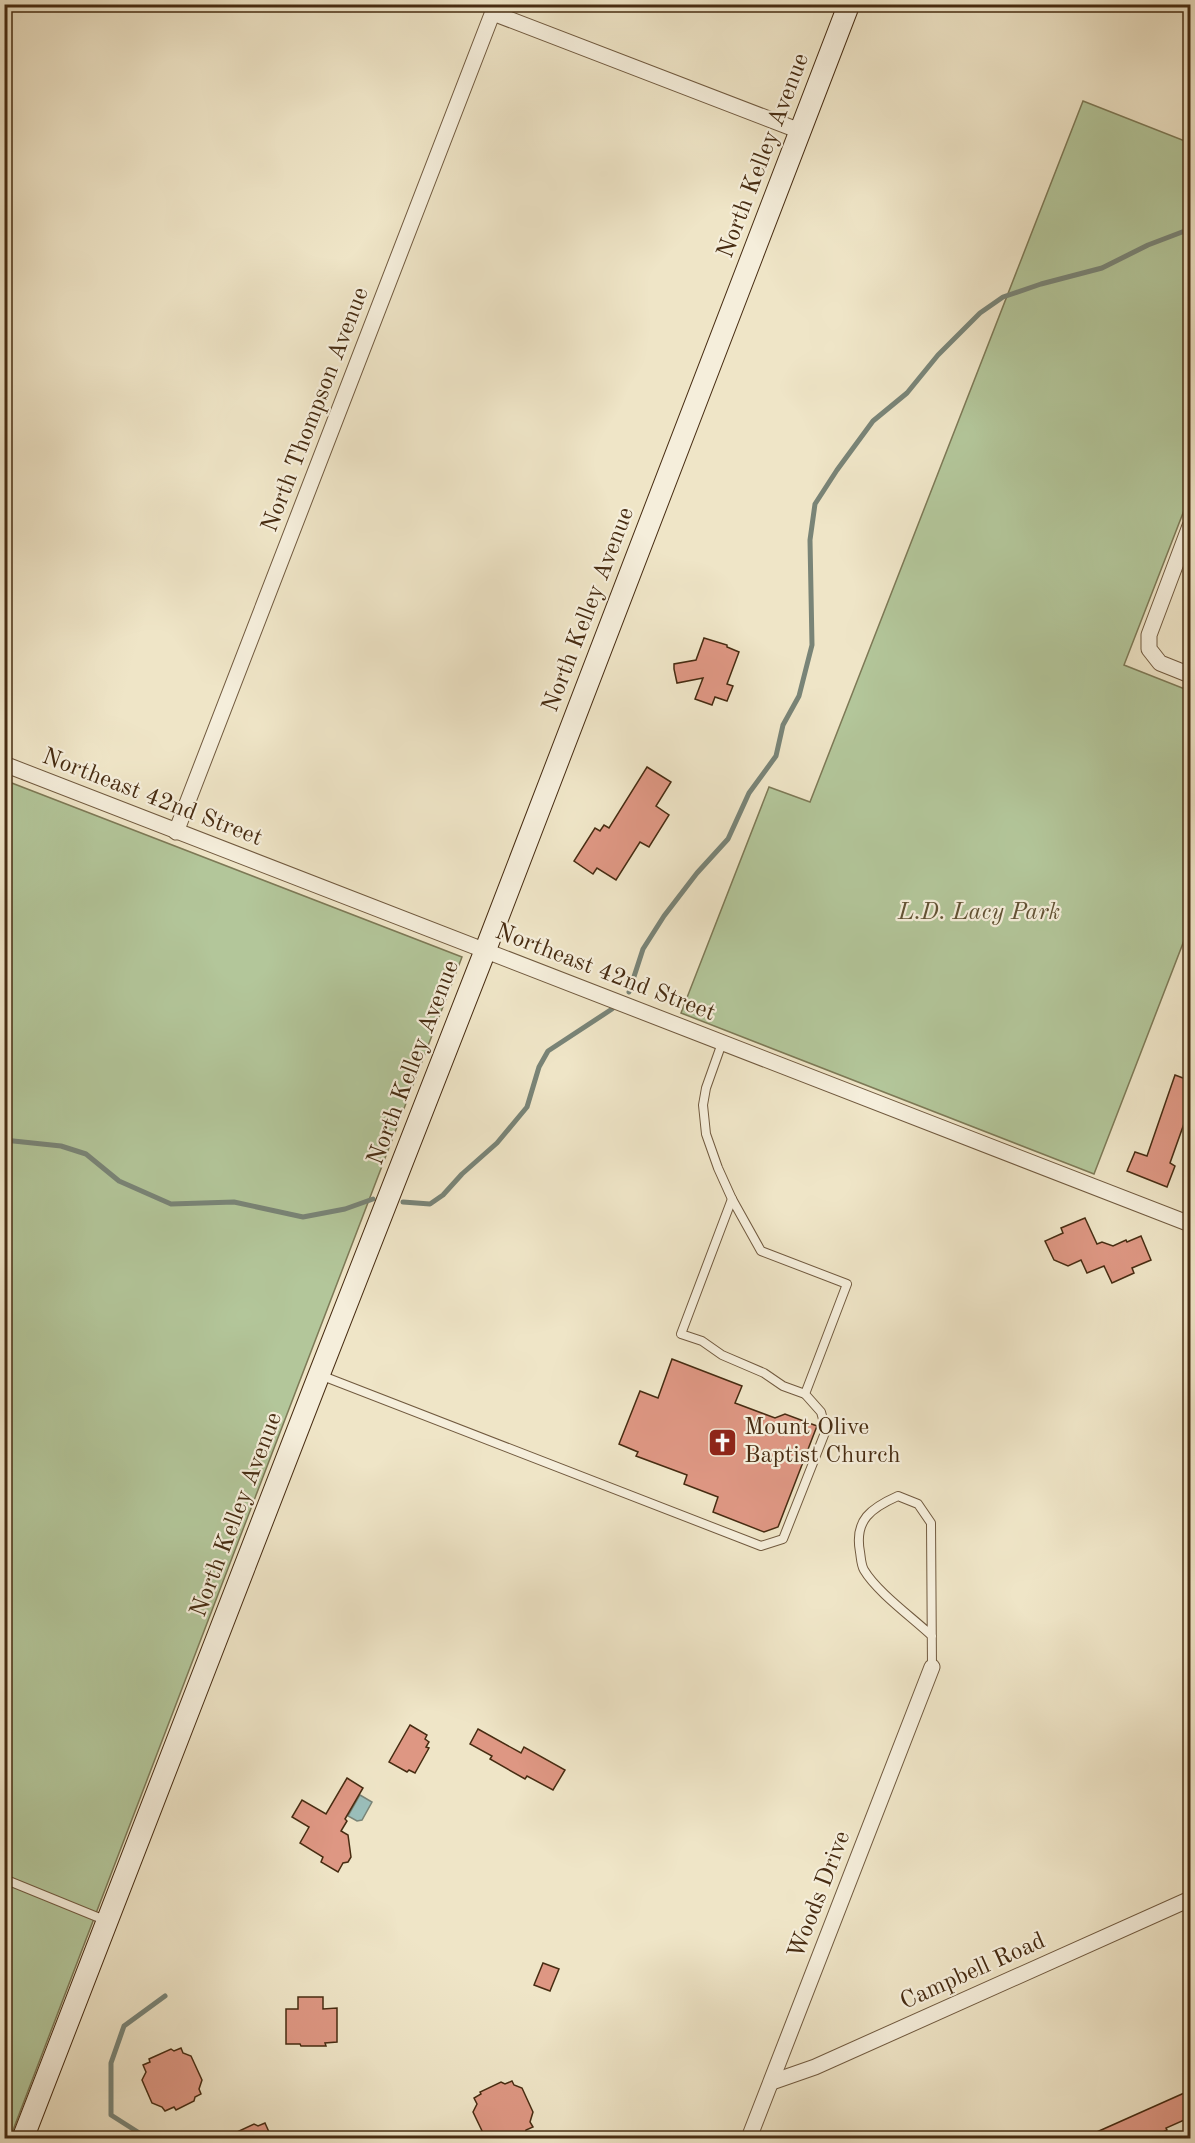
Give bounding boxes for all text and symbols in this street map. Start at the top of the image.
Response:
street label: North Kelley Avenue [714,50,814,262]
street label: North Thompson Avenue [258,284,374,536]
street label: North Kelley Avenue [539,504,639,716]
street label: Northeast 42nd Street [39,745,265,851]
park label: L.D. Lacy Park [897,901,1060,925]
street label: Northeast 42nd Street [492,920,718,1026]
street label: North Kelley Avenue [364,957,464,1169]
street label: North Kelley Avenue [187,1409,287,1621]
place label: Mount Olive Baptist Church [744,1416,901,1468]
church icon: Mount Olive Baptist Church [707,1426,739,1458]
street label: Woods Drive [785,1828,855,1962]
street label: Campbell Road [897,1929,1049,2015]

